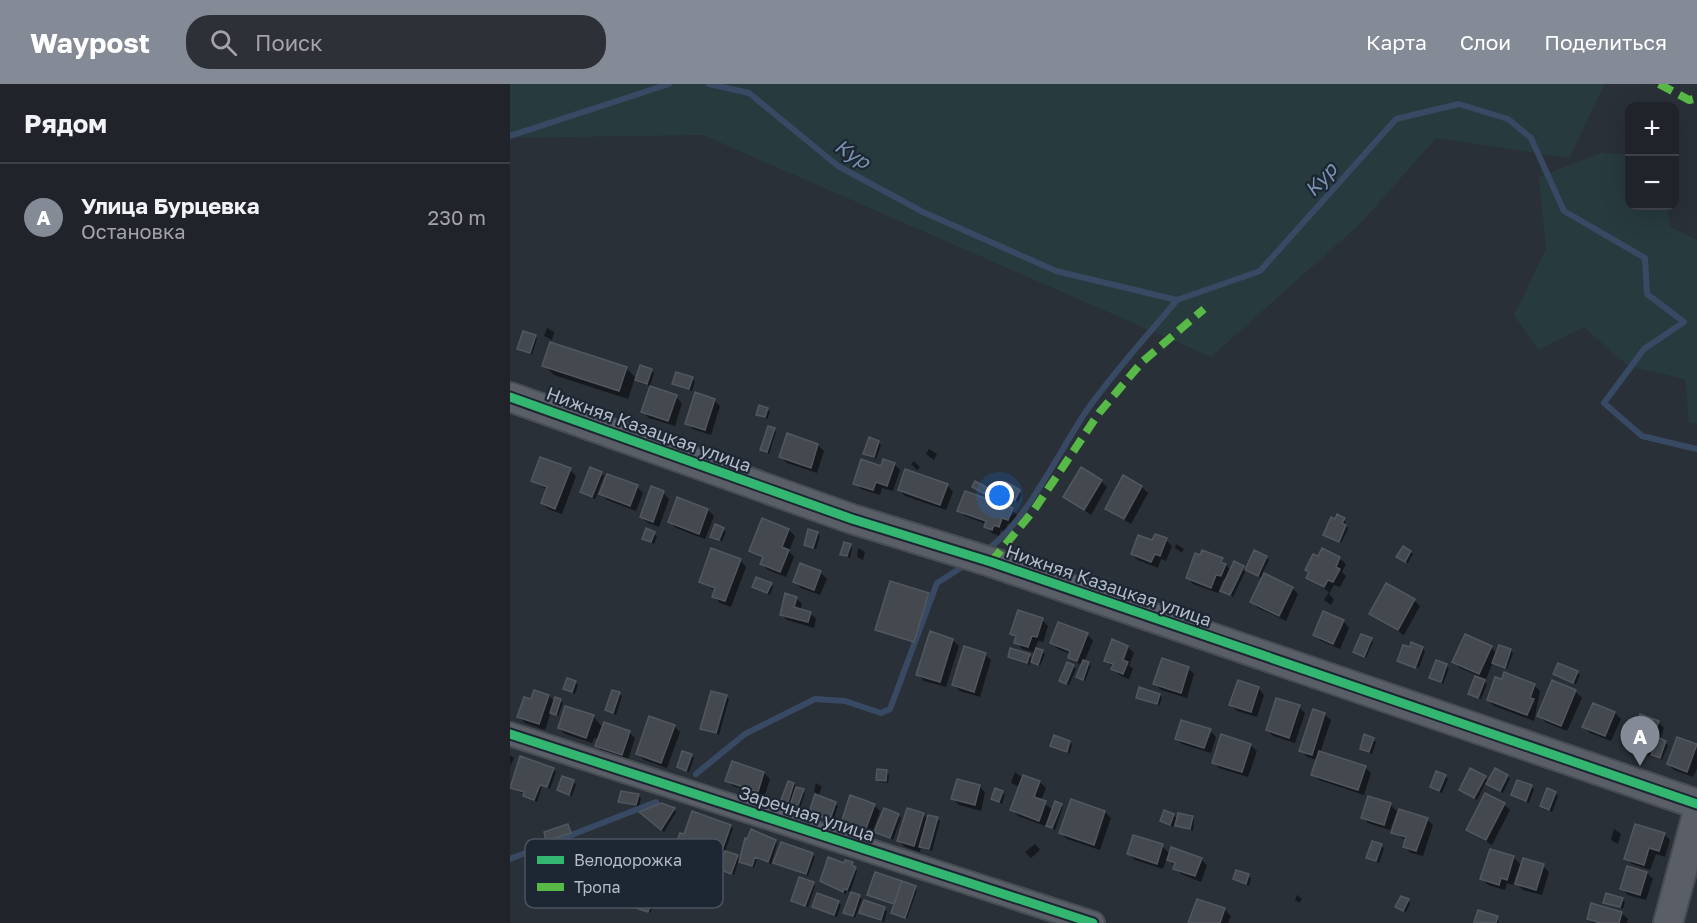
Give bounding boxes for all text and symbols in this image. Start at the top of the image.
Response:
search box [186,15,606,69]
text: Waypost [30,26,150,59]
icon: search [207,26,240,59]
text: Поиск [255,29,323,56]
text: Карта [1366,29,1427,55]
text: Слои [1460,29,1511,55]
text: Поделиться [1544,29,1667,55]
map controls [1625,102,1679,210]
button: + [1625,102,1679,156]
text: Рядом [24,108,107,139]
water label: Кур [831,133,876,175]
water label: Кур [1299,156,1343,201]
button: − [1625,156,1679,210]
text: Улица Бурцевка [81,192,259,219]
text: A [36,205,51,229]
text: 230 m [428,205,486,229]
text: Остановка [81,219,186,243]
street label: Нижняя Казацкая улица [544,382,754,476]
your location [985,481,1014,510]
street label: Нижняя Казацкая улица [1003,539,1215,631]
pin: A [1620,716,1660,766]
street label: Заречная улица [736,781,878,845]
legend [525,839,723,908]
text: Велодорожка [574,850,682,870]
text: Тропа [574,877,621,897]

